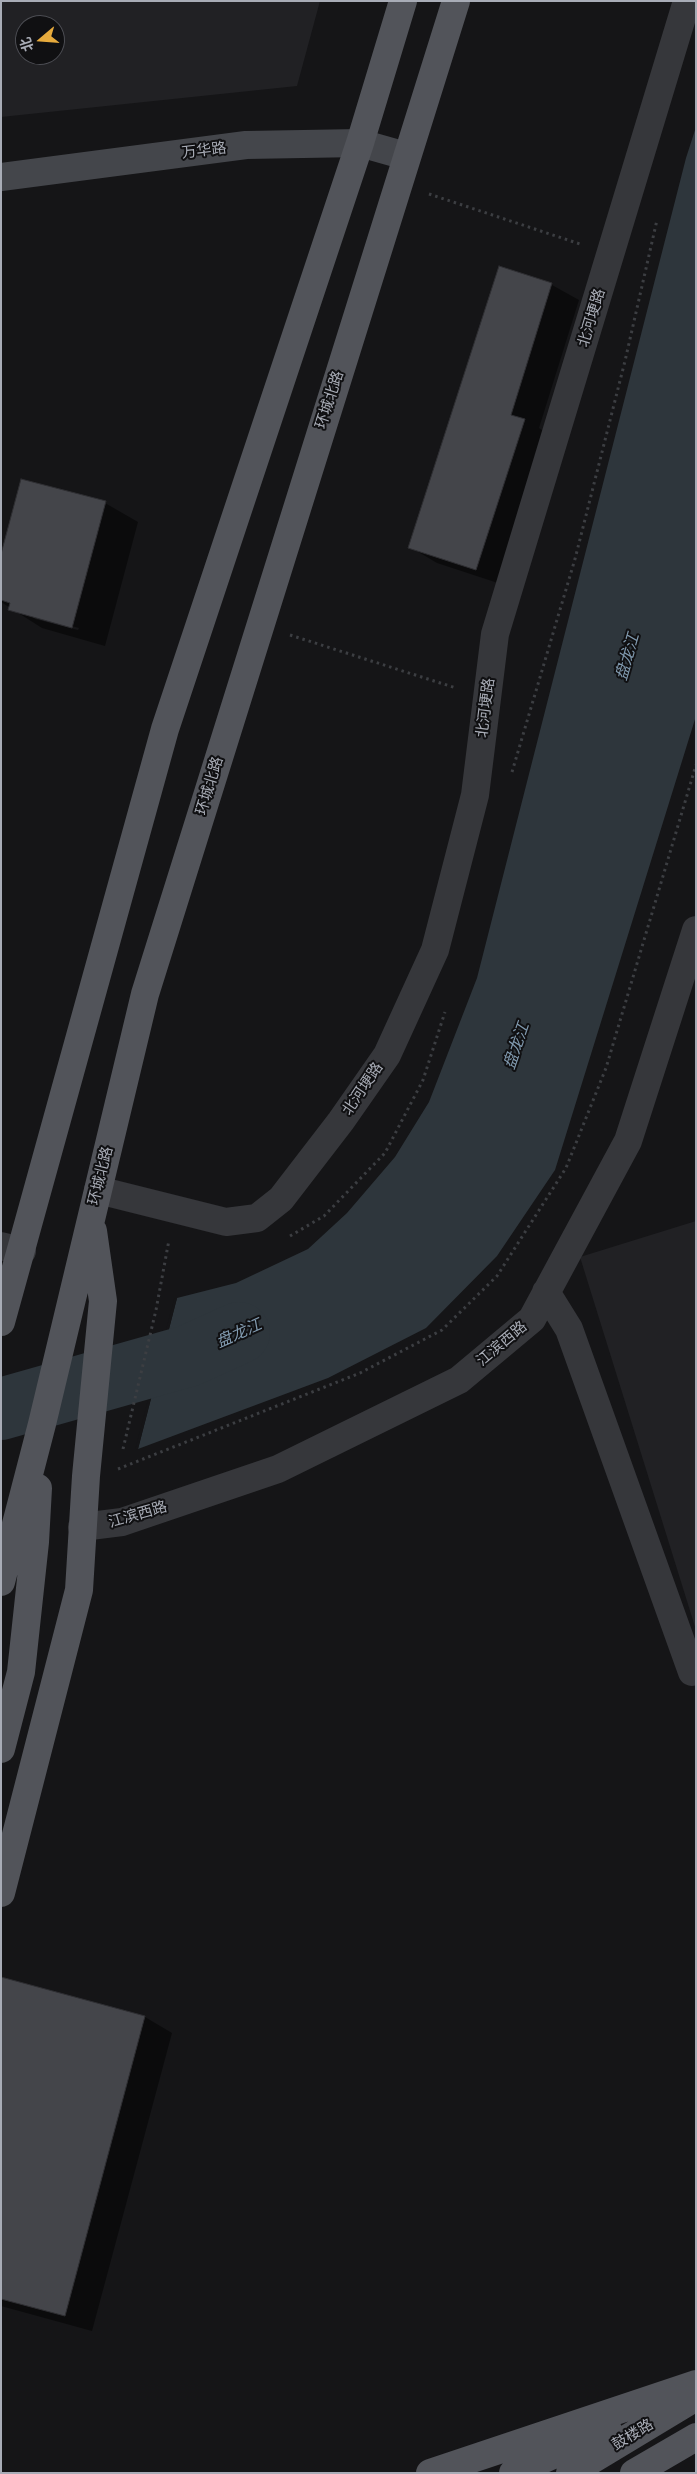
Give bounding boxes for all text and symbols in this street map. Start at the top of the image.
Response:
north arrow [15,15,65,65]
text: 北 [17,35,36,53]
street label: 万华路 [181,139,227,163]
street label: 北河埂路 [575,287,609,349]
street label: 环城北路 [312,369,348,431]
water label: 盘龙江 [612,631,644,683]
street label: 北河埂路 [473,677,499,739]
street label: 环城北路 [193,755,227,817]
water label: 盘龙江 [500,1020,534,1072]
street label: 北河埂路 [339,1059,387,1119]
street label: 环城北路 [85,1145,117,1207]
water label: 盘龙江 [213,1315,265,1353]
street label: 江滨西路 [473,1318,531,1370]
street label: 江滨西路 [107,1498,169,1532]
street label: 鼓楼路 [609,2416,657,2454]

